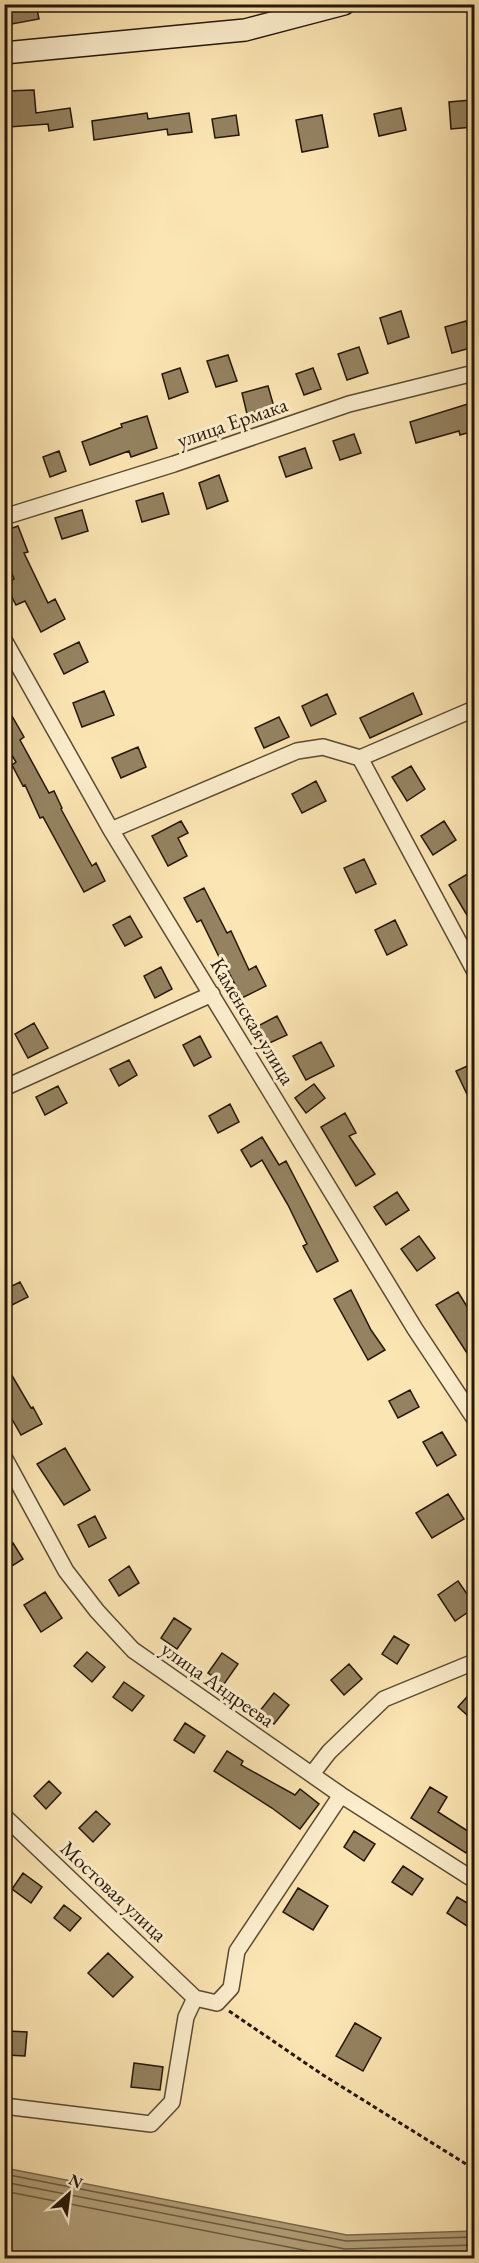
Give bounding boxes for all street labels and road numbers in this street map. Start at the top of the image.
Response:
street label: улица Ермака [173,390,292,454]
street label: Каменская улица [204,953,302,1090]
street label: улица Андреева [156,1635,281,1733]
street label: Мостовая улица [55,1835,174,1948]

